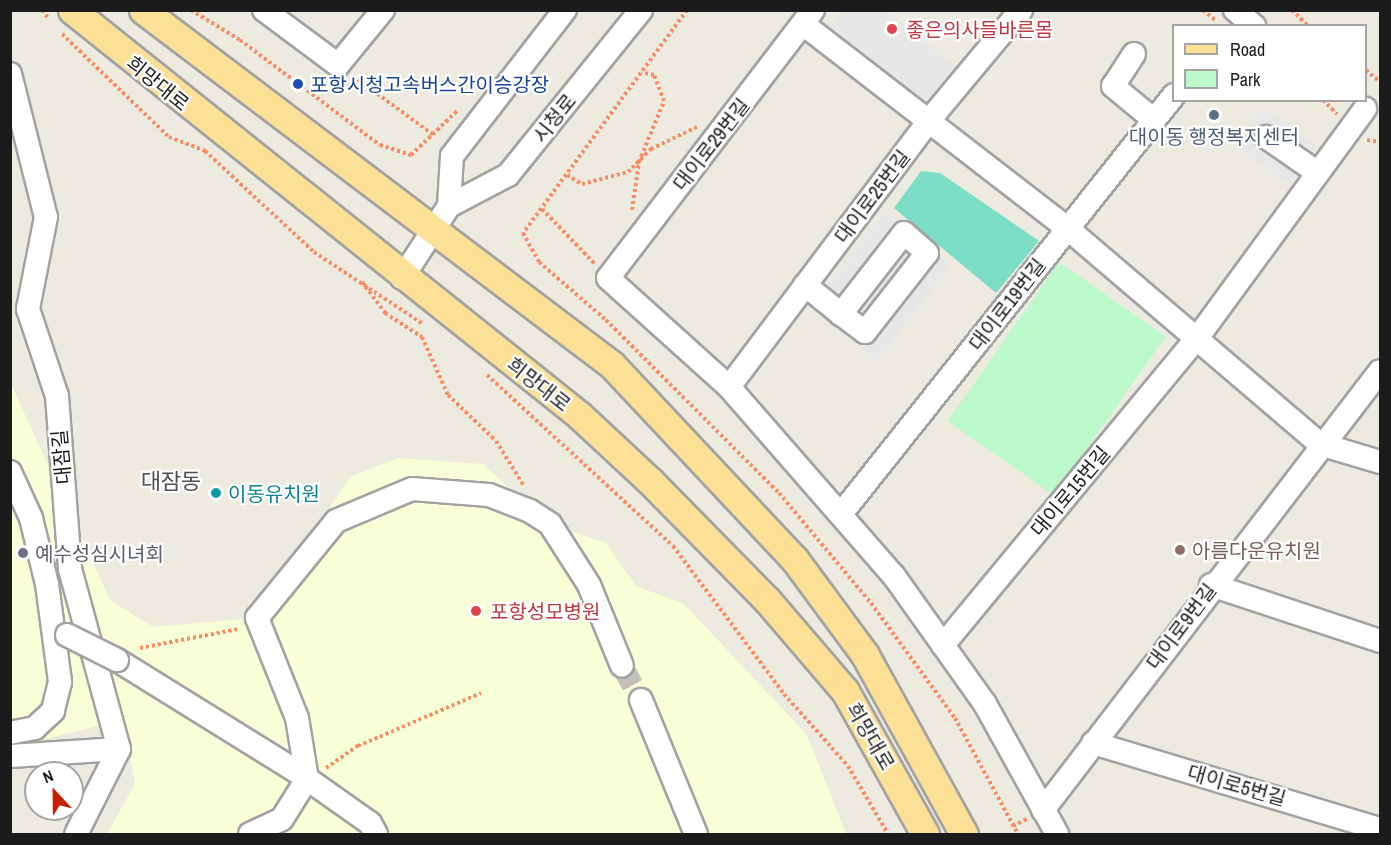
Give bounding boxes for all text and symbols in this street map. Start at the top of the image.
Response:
place label: 좋은의사들바른몸 [906,17,1053,41]
marker: 좋은의사들바른몸 [883,20,901,38]
legend [1172,24,1367,102]
text: Road [1230,37,1265,62]
street label: 희망대로 [122,51,194,115]
text: Park [1230,67,1260,92]
place label: 포항시청고속버스간이승강장 [310,72,549,96]
marker: 포항시청고속버스간이승강장 [291,77,305,91]
street label: 시청로 [527,89,581,147]
street label: 대이로29번길 [668,93,754,195]
marker: 대이동 행정복지센터 [1207,108,1221,122]
place label: 대이동 행정복지센터 [1129,124,1299,148]
street label: 대이로25번길 [829,145,915,247]
street label: 대이로19번길 [964,253,1050,355]
street label: 희망대로 [503,352,575,416]
street label: 대잠길 [47,428,75,486]
street label: 대이로15번길 [1025,441,1115,541]
district label: 대잠동 [141,469,201,495]
place label: 이동유치원 [228,481,320,505]
marker: 이동유치원 [209,486,223,500]
place label: 아름다운유치원 [1192,538,1321,562]
place label: 예수성심시녀회 [35,541,164,565]
marker: 아름다운유치원 [1173,543,1187,557]
marker: 예수성심시녀회 [16,546,30,560]
street label: 대이로9번길 [1141,578,1221,674]
place label: 포항성모병원 [490,599,600,623]
marker: 포항성모병원 [467,602,485,620]
street label: 희망대로 [842,698,900,774]
street label: 대이로5번길 [1185,760,1289,810]
north arrow [24,761,84,821]
text: N [39,764,57,788]

